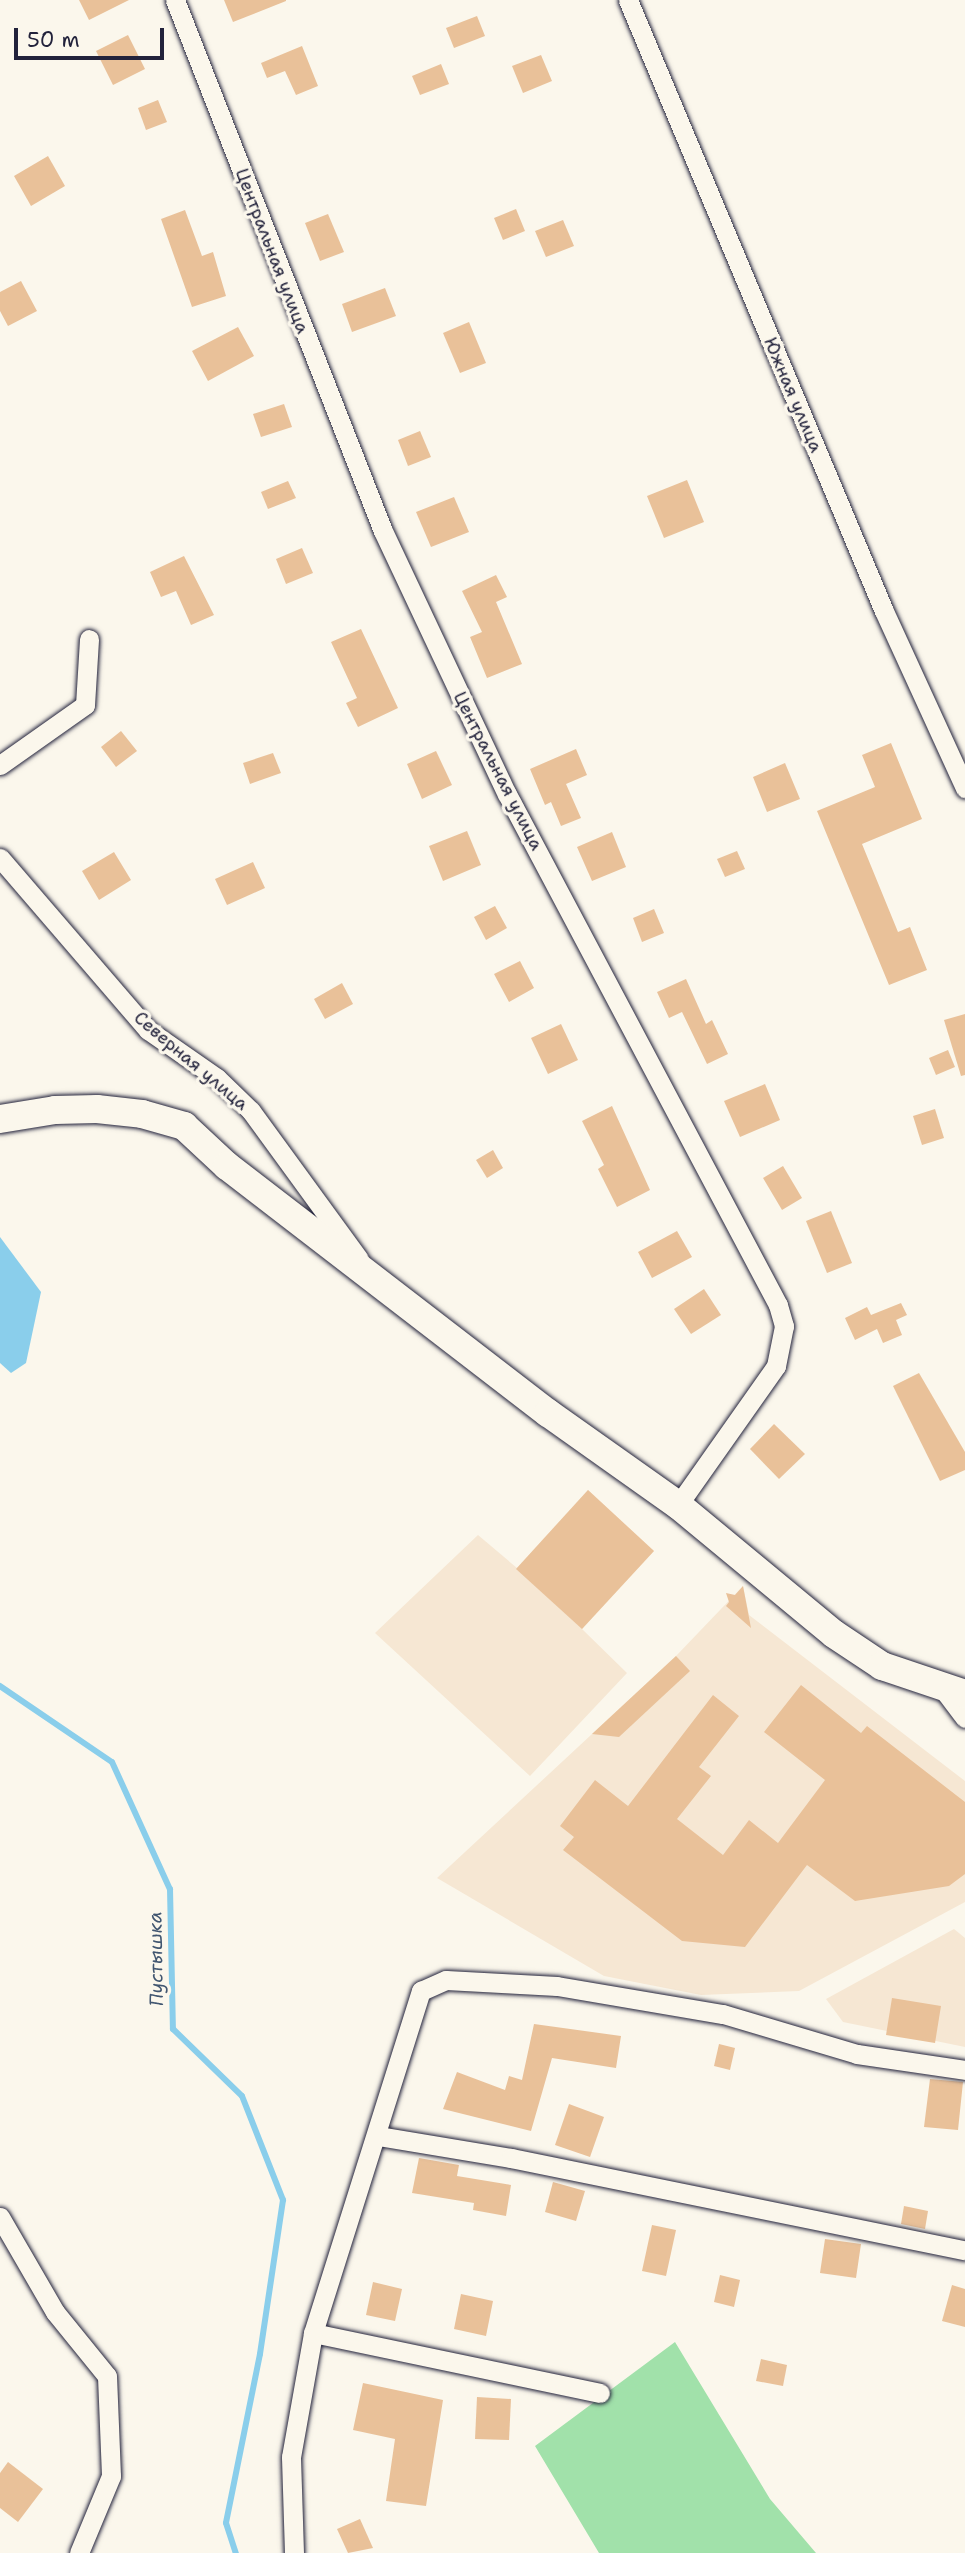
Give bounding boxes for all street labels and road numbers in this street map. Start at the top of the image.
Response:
street label: Центральная улица [231,165,313,337]
street label: Южная улица [759,334,827,456]
street label: Центральная улица [449,688,547,854]
street label: Северная улица [129,1007,253,1115]

